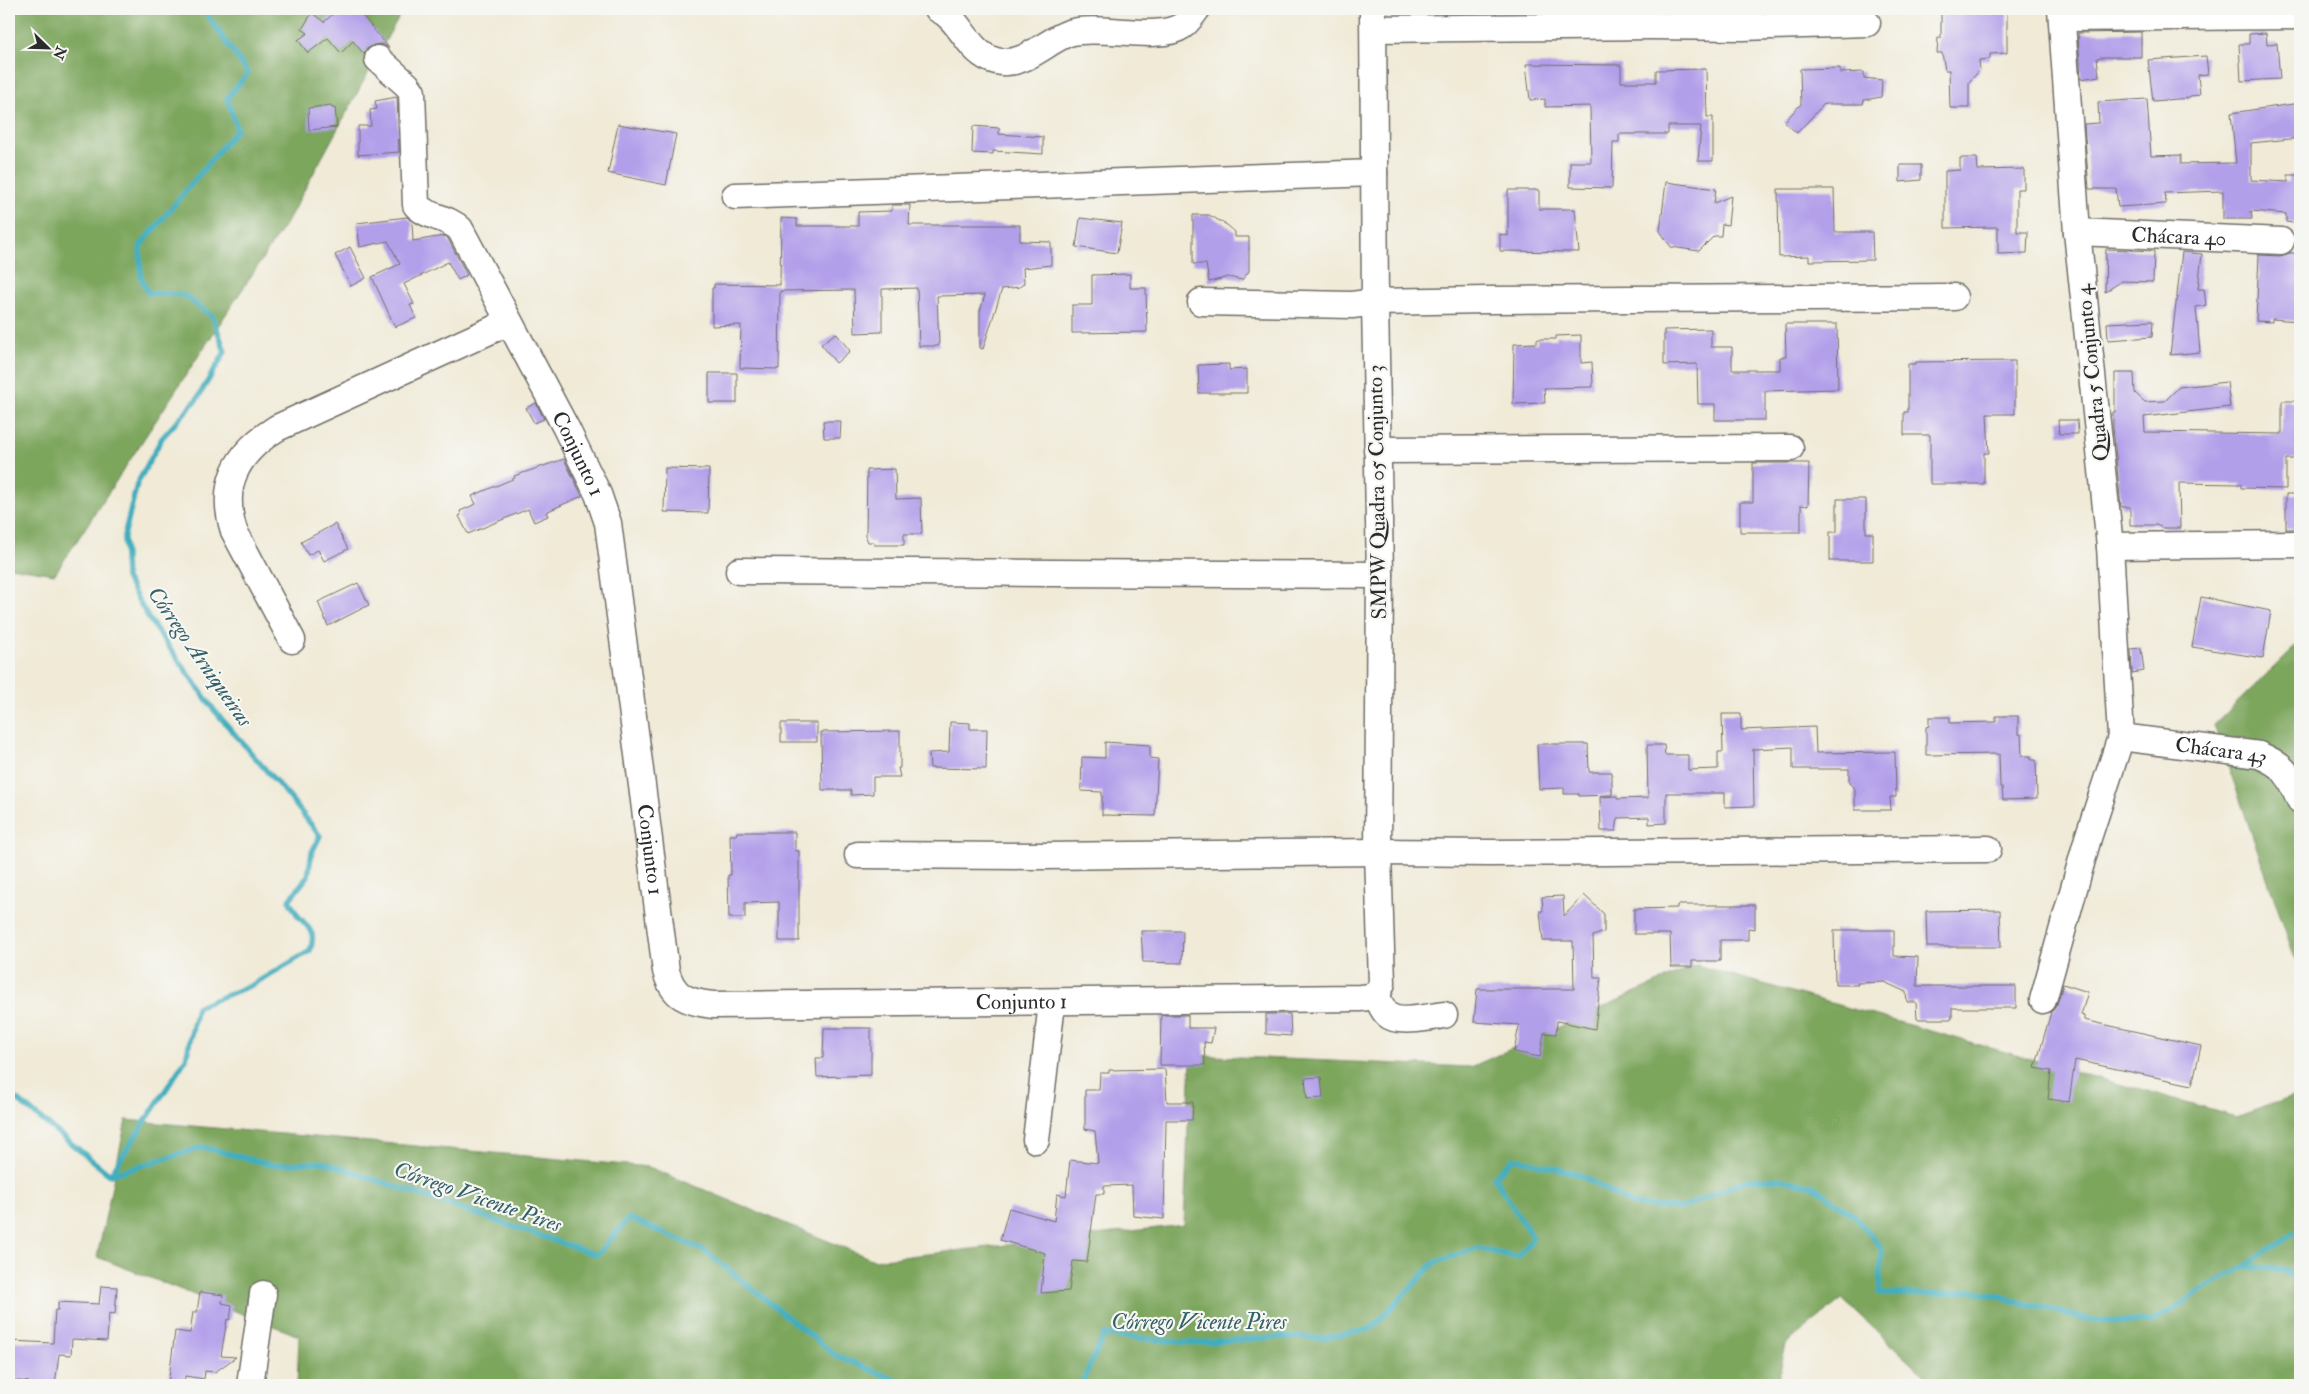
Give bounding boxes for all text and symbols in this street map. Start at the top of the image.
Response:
north arrow [22,22,72,72]
text: N [49,43,70,62]
street label: Chácara 40 [2131,221,2227,253]
street label: Quadra 5 Conjunto 4 [2070,282,2115,463]
street label: SMPW Quadra 05 Conjunto 3 [1362,364,1393,620]
street label: Conjunto 1 [545,406,610,501]
water label: Córrego Arniqueiras [141,581,260,733]
street label: Chácara 43 [2174,731,2272,771]
street label: Conjunto 1 [631,803,669,897]
street label: Conjunto 1 [976,988,1067,1016]
water label: Córrego Vicente Pires [390,1155,566,1239]
water label: Córrego Vicente Pires [1111,1308,1288,1336]

